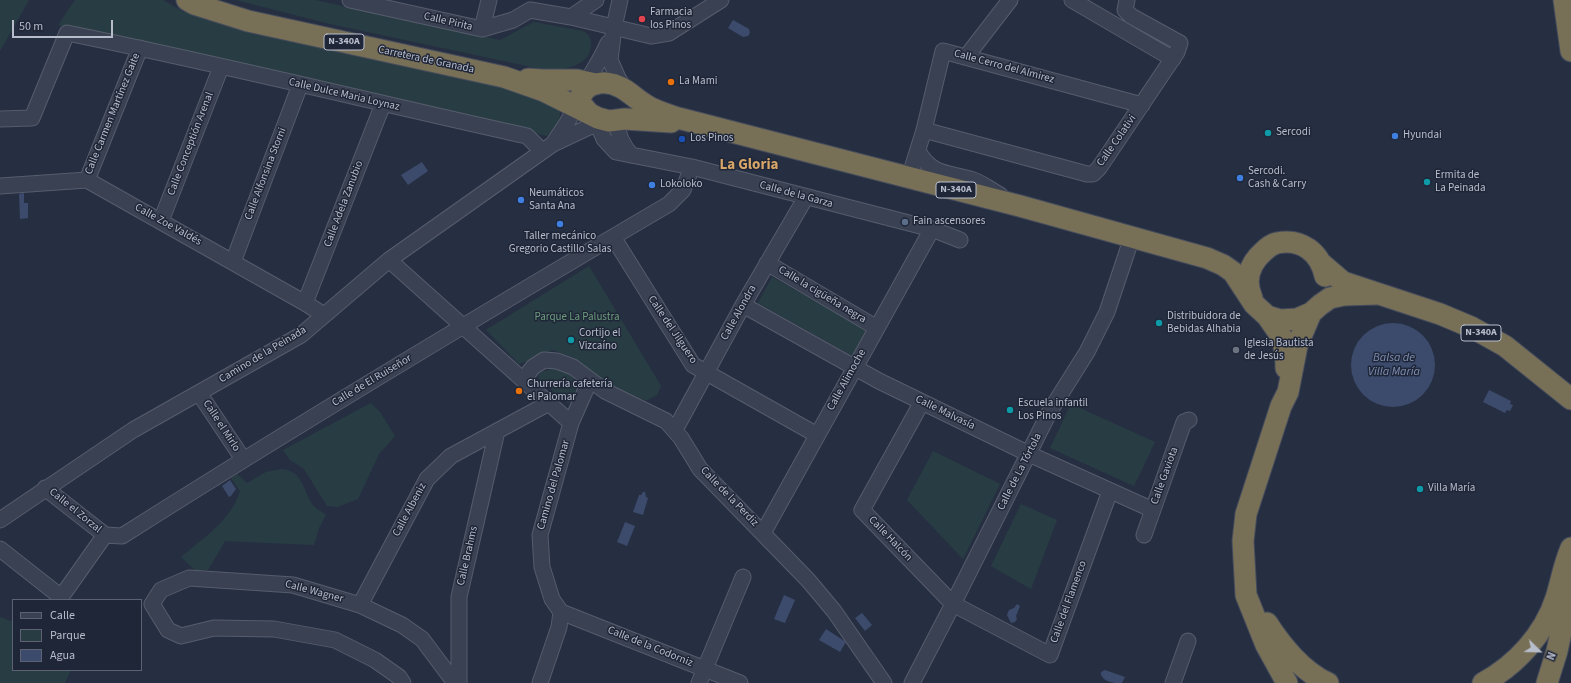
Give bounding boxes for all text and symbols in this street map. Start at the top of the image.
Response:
place label: Farmacia los Pinos [650,6,692,32]
street label: Calle Pirita [422,10,474,34]
scale bar [14,12,115,38]
marker: Farmacia los Pinos [637,14,647,24]
text: 50 m [19,18,43,35]
road number: N-340A [324,34,364,50]
street label: Carretera de Granada [377,43,475,77]
street label: Calle Cerro del Almirez [952,47,1056,87]
street label: Calle Carmen Martínez Gaite [83,51,143,177]
place label: La Mami [679,75,717,89]
street label: Calle Dulce Maria Loynaz [287,76,401,114]
marker: La Mami [666,77,676,87]
street label: Calle Conceptión Arenal [165,90,217,198]
street label: Calle Colativi [1094,113,1140,169]
street label: Calle Alfonsina Storni [242,126,290,222]
place label: Sercodi [1276,126,1311,140]
marker: Sercodi [1263,128,1273,138]
place label: Hyundai [1403,129,1442,143]
marker: Hyundai [1390,131,1400,141]
place label: Los Pinos [690,132,733,146]
marker: Los Pinos [677,134,687,144]
district label: La Gloria [720,157,778,175]
street label: Calle Adela Zanubio [321,159,367,249]
place label: Sercodi. Cash & Carry [1248,165,1306,191]
place label: Ermita de La Peinada [1435,169,1485,195]
marker: Sercodi. Cash & Carry [1235,173,1245,183]
marker: Ermita de La Peinada [1422,177,1432,187]
place label: Lokoloko [660,178,702,192]
street label: Calle de la Garza [758,179,834,211]
marker: Lokoloko [647,180,657,190]
road number: N-340A [936,182,976,198]
place label: Neumáticos Santa Ana [529,187,584,213]
marker: Neumáticos Santa Ana [516,195,526,205]
street label: Calle Zoe Valdés [132,201,204,249]
place label: Fain ascensores [913,215,985,229]
marker: Fain ascensores [900,217,910,227]
marker: Taller mecánico Gregorio Castillo Salas [555,219,565,229]
place label: Taller mecánico Gregorio Castillo Salas [509,230,611,256]
street label: Calle la cigüeña negra [776,264,868,326]
street label: Calle Alondra [718,283,760,343]
street label: Calle del Jilguero [644,294,700,366]
place label: Distribuidora de Bebidas Alhabia [1167,310,1241,336]
park label: Parque La Palustra [534,311,620,325]
marker: Distribuidora de Bebidas Alhabia [1154,318,1164,328]
street label: Camino de la Peinada [217,324,309,386]
road number: N-340A [1461,325,1501,341]
place label: Cortijo el Vizcaíno [579,327,621,353]
marker: Cortijo el Vizcaíno [566,335,576,345]
place label: Iglesia Bautista de Jesús [1244,337,1314,363]
marker: Iglesia Bautista de Jesús [1231,345,1241,355]
street label: Calle Alimoche [825,347,869,413]
water label: Balsa de Villa María [1368,351,1420,379]
street label: Calle de El Ruiseñor [330,352,414,410]
place label: Churrería cafetería el Palomar [527,378,612,404]
marker: Churrería cafetería el Palomar [514,386,524,396]
street label: Calle Malvasía [913,393,977,433]
place label: Escuela infantil Los Pinos [1018,397,1088,423]
street label: Calle el Mirlo [199,398,243,454]
marker: Escuela infantil Los Pinos [1005,405,1015,415]
street label: Calle de La Tórtola [995,431,1045,513]
street label: Camino del Palomar [535,439,573,531]
street label: Calle Gaviota [1149,446,1181,506]
street label: Calle de la Perdiz [697,464,761,530]
street label: Calle Albeniz [390,481,430,539]
place label: Villa María [1428,482,1475,496]
marker: Villa María [1415,484,1425,494]
street label: Calle el Zorzal [46,486,104,536]
street label: Calle Halcón [865,514,915,564]
street label: Calle Brahms [455,525,481,587]
street label: Calle del Flamenco [1048,559,1090,645]
street label: Calle Wagner [283,578,345,606]
legend [12,599,142,671]
text: Calle [50,607,75,624]
street label: Calle de la Codorniz [605,624,695,670]
text: Parque [50,627,86,644]
north arrow [1519,631,1559,671]
text: Agua [50,647,75,664]
text: N [1542,650,1559,662]

